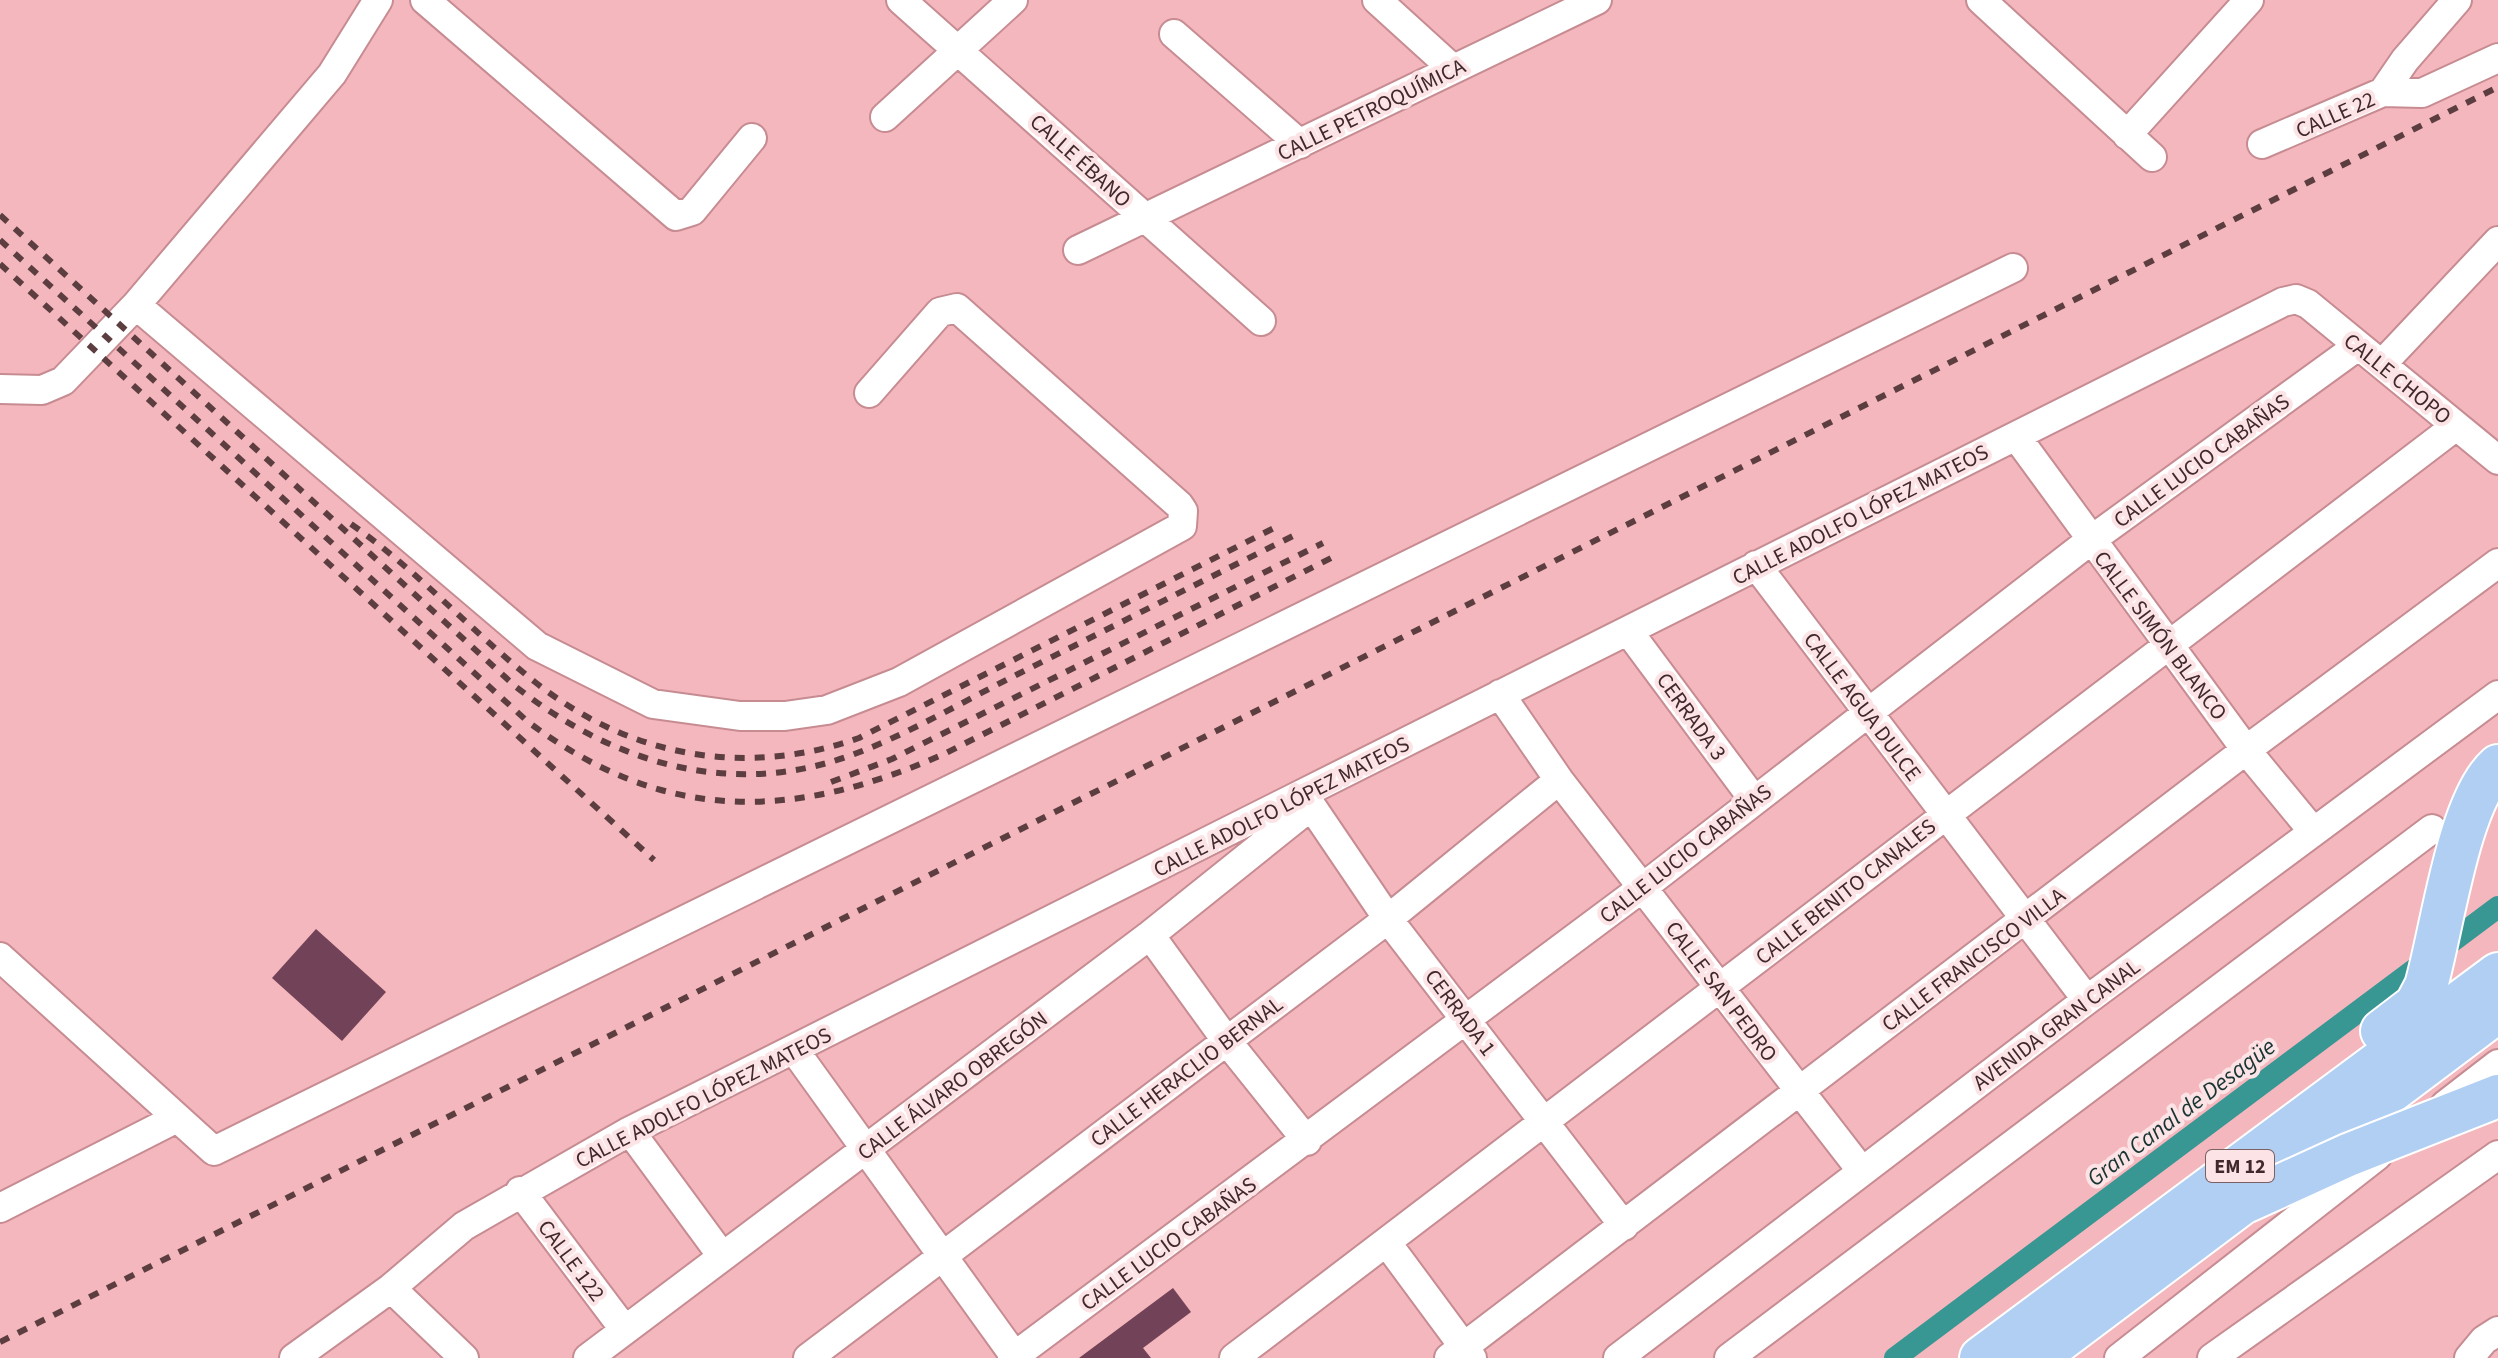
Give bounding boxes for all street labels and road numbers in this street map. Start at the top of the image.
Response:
street label: CALLE PETROQUÍMICA [1272,50,1471,169]
street label: CALLE 22 [2291,83,2380,147]
street label: CALLE ÉBANO [1022,106,1138,215]
street label: CALLE CHOPO [2337,325,2458,432]
street label: CALLE LUCIO CABAÑAS [2107,386,2296,536]
street label: CALLE ADOLFO LÓPEZ MATEOS [1727,436,1994,594]
street label: CALLE SIMÓN BLANCO [2086,544,2235,727]
street label: CALLE AGUA DULCE [1795,625,1929,788]
street label: CERRADA 3 [1648,666,1734,767]
street label: CALLE ADOLFO LÓPEZ MATEOS [1148,728,1415,886]
street label: CALLE LUCIO CABAÑAS [1593,776,1779,931]
street label: CALLE BENITO CANALES [1749,811,1943,973]
street label: CALLE FRANCISCO VILLA [1875,880,2072,1040]
street label: CALLE SAN PEDRO [1658,915,1785,1069]
street label: AVENIDA GRAN CANAL [1966,951,2147,1098]
street label: CERRADA 1 [1417,962,1504,1063]
street label: CALLE HERACLIO BERNAL [1084,988,1290,1155]
street label: CALLE ÁLVARO OBREGÓN [851,1003,1055,1168]
street label: CALLE ADOLFO LÓPEZ MATEOS [570,1019,837,1177]
road number: EM 12 [2206,1150,2274,1182]
street label: CALLE LUCIO CABAÑAS [1074,1169,1263,1319]
street label: CALLE 122 [530,1213,612,1308]

